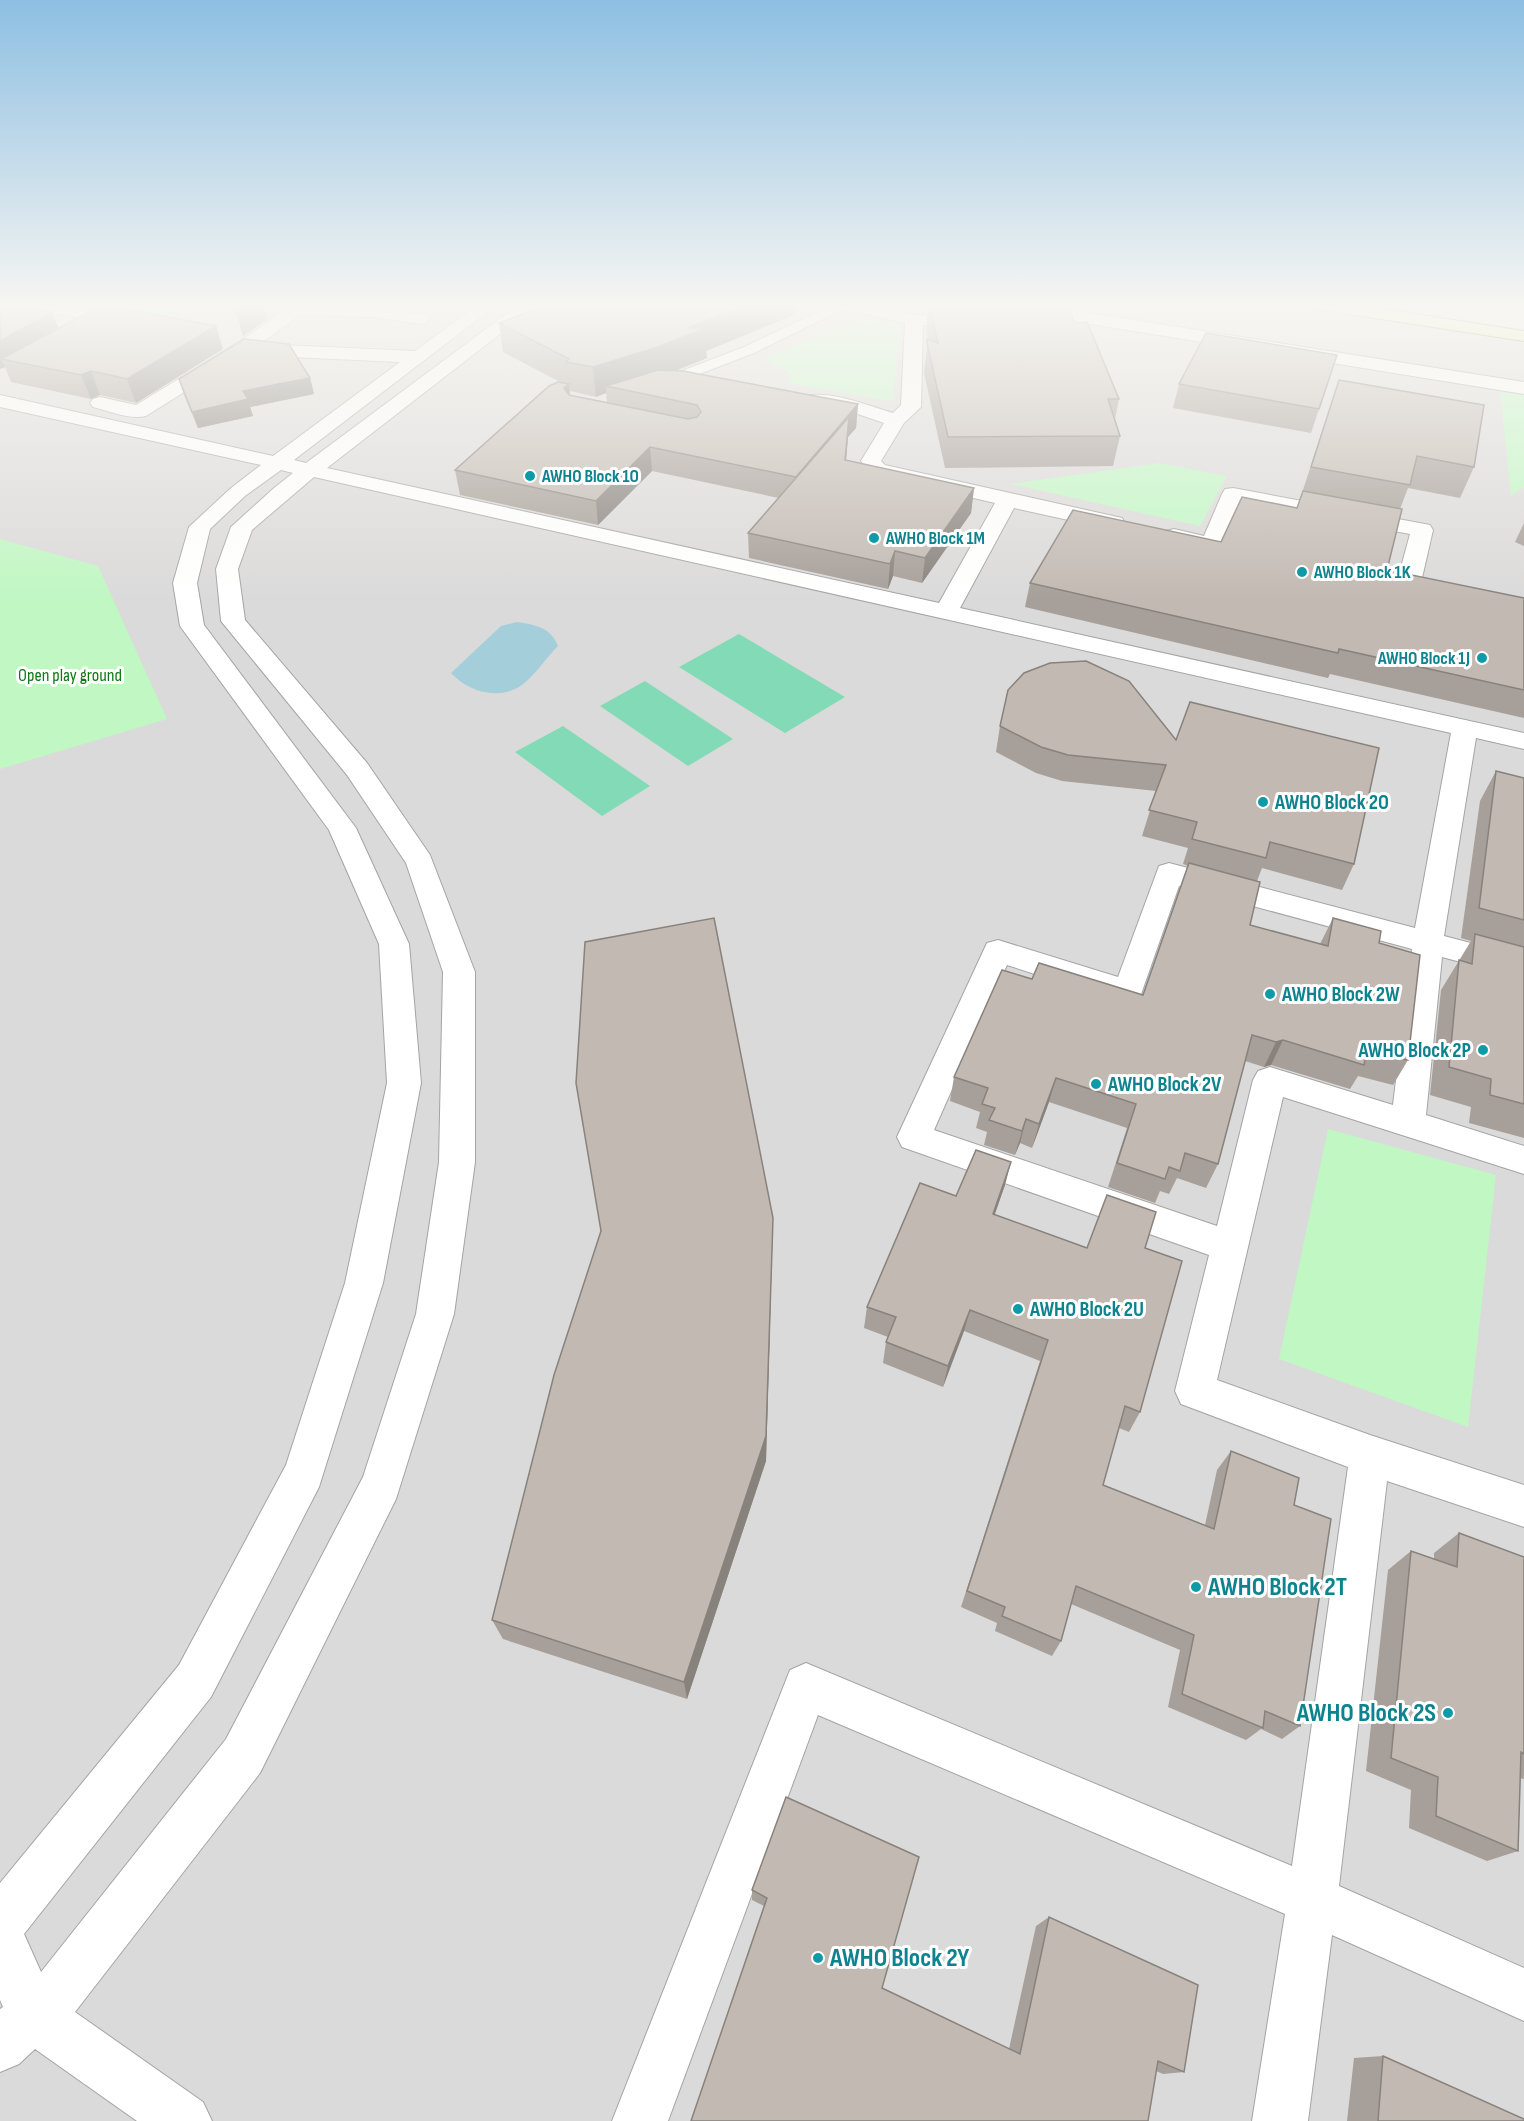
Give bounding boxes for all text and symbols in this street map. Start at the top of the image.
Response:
place label: AWHO Block 1O [541,466,639,487]
marker: AWHO Block 1O [523,469,537,483]
place label: AWHO Block 1M [885,528,985,549]
marker: AWHO Block 1M [867,531,881,545]
place label: AWHO Block 1K [1313,562,1411,583]
marker: AWHO Block 1K [1295,565,1309,579]
place label: AWHO Block 1J [1377,648,1470,669]
marker: AWHO Block 1J [1475,651,1489,665]
park label: Open play ground [18,665,122,686]
place label: AWHO Block 2O [1274,790,1389,815]
marker: AWHO Block 2O [1256,795,1270,809]
place label: AWHO Block 2W [1281,982,1400,1007]
marker: AWHO Block 2W [1263,987,1277,1001]
place label: AWHO Block 2P [1357,1038,1471,1063]
marker: AWHO Block 2P [1476,1043,1490,1057]
place label: AWHO Block 2V [1107,1072,1222,1097]
marker: AWHO Block 2V [1089,1077,1103,1091]
place label: AWHO Block 2U [1029,1297,1144,1322]
marker: AWHO Block 2U [1011,1302,1025,1316]
place label: AWHO Block 2T [1207,1572,1347,1603]
marker: AWHO Block 2T [1189,1580,1203,1594]
place label: AWHO Block 2S [1296,1698,1436,1729]
marker: AWHO Block 2S [1441,1706,1455,1720]
place label: AWHO Block 2Y [829,1943,969,1974]
marker: AWHO Block 2Y [811,1951,825,1965]

